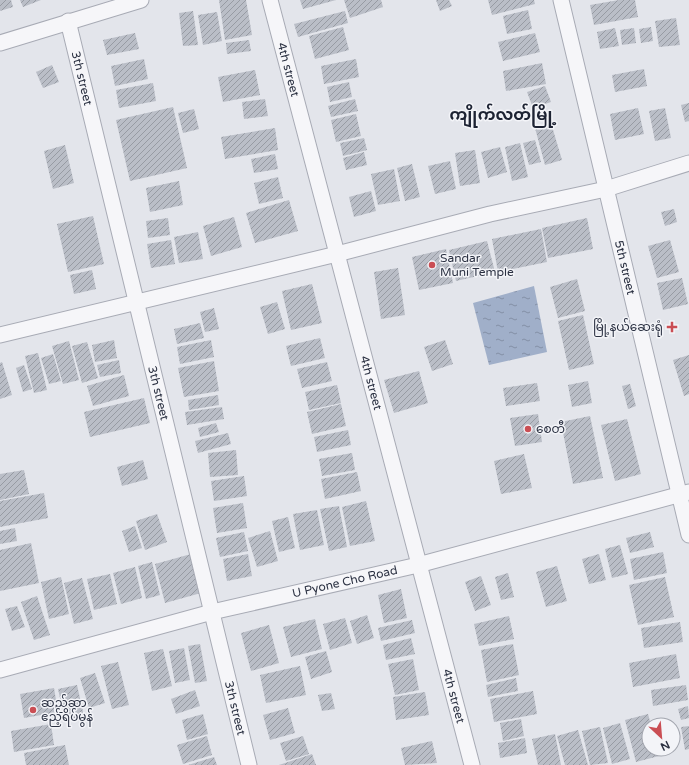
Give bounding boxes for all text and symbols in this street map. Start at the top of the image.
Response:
street label: 4th street [275,41,302,99]
street label: 3th street [69,50,95,107]
district label: ကျိုက်လတ်မြို့ [450,103,556,128]
street label: 5th street [612,239,638,296]
place label: Sandar Muni Temple [440,251,514,279]
marker: Sandar Muni Temple [427,260,437,270]
place label: မြို့နယ်ဆေးရုံ [593,318,663,337]
marker: မြို့နယ်ဆေးရုံ [666,321,678,333]
street label: 4th street [357,354,385,412]
street label: 3th street [145,365,172,422]
place label: စေတီ [536,420,565,436]
marker: စေတီ [523,424,533,434]
street label: U Pyone Cho Road [291,563,399,600]
street label: 4th street [440,668,468,725]
street label: 3th street [222,679,249,737]
place label: ဆည်ဆာ ဧည့်ရိပ်မွန် [41,694,93,727]
marker: ဆည်ဆာ ဧည့်ရိပ်မွန် [28,705,38,715]
north arrow [641,717,681,757]
text: N [658,738,672,753]

